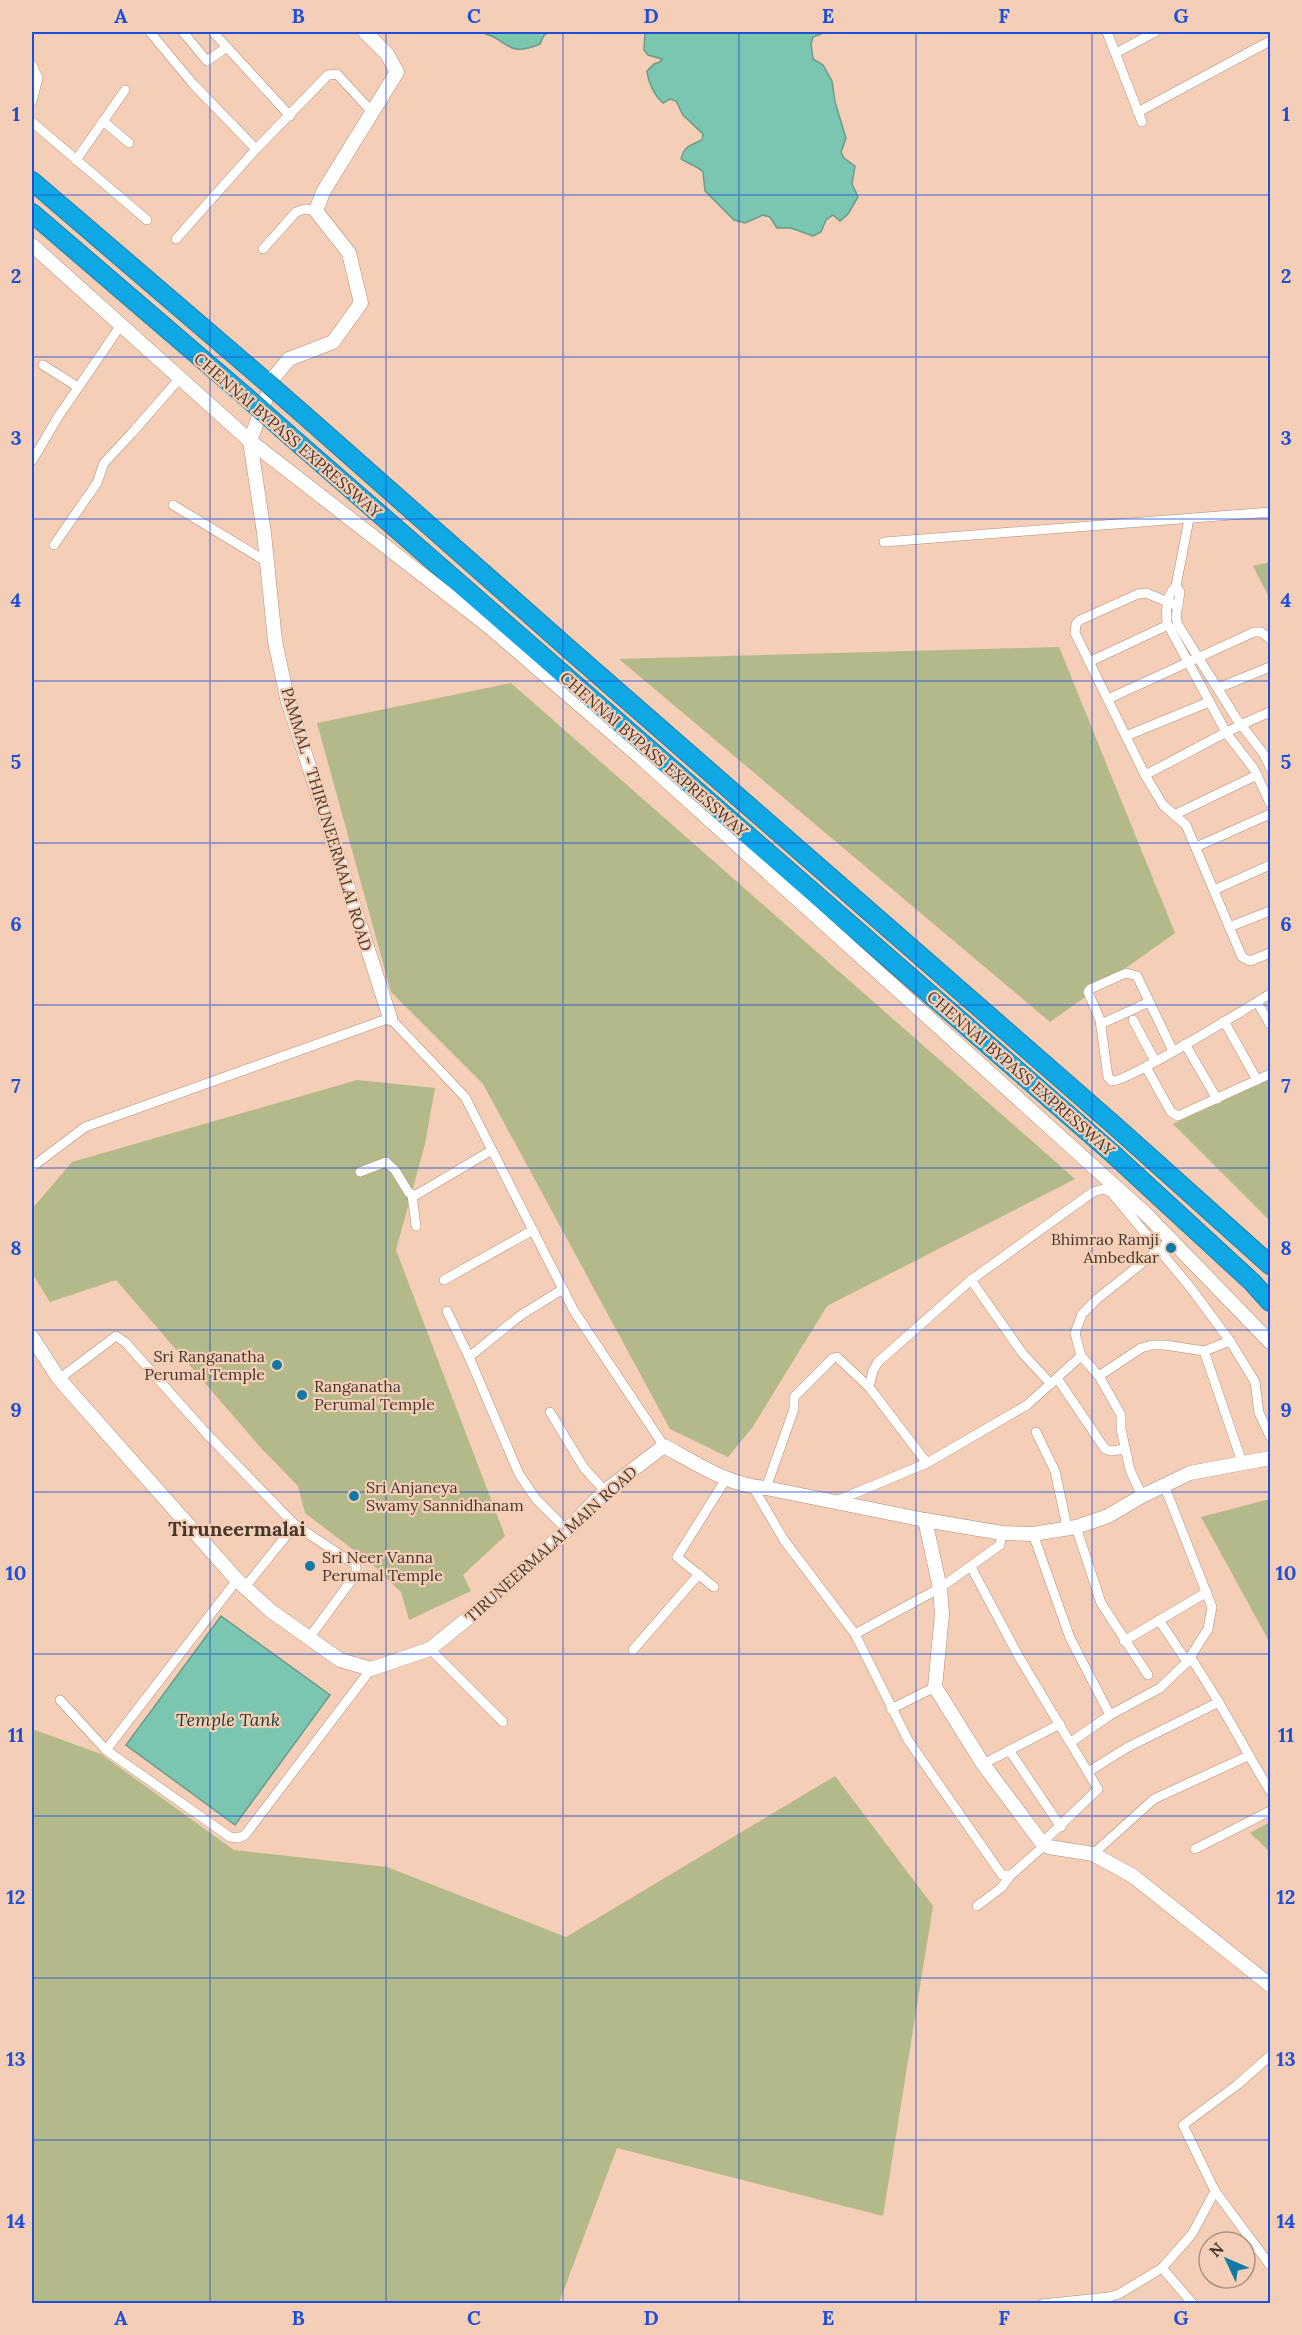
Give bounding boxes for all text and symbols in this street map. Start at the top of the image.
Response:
text: A [114,3,128,28]
text: B [291,3,305,28]
text: C [467,3,481,28]
text: D [643,3,659,28]
text: E [822,3,834,28]
text: F [998,3,1010,28]
text: G [1173,3,1189,28]
text: 1 [12,101,20,126]
text: 1 [1282,101,1290,126]
text: 2 [11,263,21,288]
text: 2 [1281,263,1291,288]
street label: CHENNAI BYPASS EXPRESSWAY [190,348,386,522]
text: 3 [10,425,22,450]
text: 3 [1280,425,1292,450]
text: 4 [11,587,22,612]
text: 4 [1281,587,1292,612]
street label: CHENNAI BYPASS EXPRESSWAY [556,667,752,841]
street label: PAMMAL - THIRUNEERMALAI ROAD [277,685,377,953]
text: 5 [11,749,22,774]
text: 5 [1281,749,1292,774]
text: 6 [10,911,22,936]
text: 6 [1280,911,1292,936]
street label: CHENNAI BYPASS EXPRESSWAY [923,986,1119,1160]
text: 7 [11,1073,21,1098]
text: 7 [1281,1073,1291,1098]
place label: Bhimrao Ramji Ambedkar [1051,1229,1159,1267]
text: 8 [10,1235,22,1260]
text: 8 [1280,1235,1292,1260]
marker: Bhimrao Ramji Ambedkar [1164,1241,1178,1255]
place label: Sri Ranganatha Perumal Temple [144,1346,265,1384]
marker: Sri Ranganatha Perumal Temple [270,1358,284,1372]
place label: Ranganatha Perumal Temple [314,1376,435,1414]
marker: Ranganatha Perumal Temple [295,1388,309,1402]
text: 9 [10,1397,22,1422]
text: 9 [1280,1397,1292,1422]
street label: TIRUNEERMALAI MAIN ROAD [461,1461,641,1627]
place label: Sri Anjaneya Swamy Sannidhanam [366,1477,524,1515]
marker: Sri Anjaneya Swamy Sannidhanam [347,1489,361,1503]
district label: Tiruneermalai [168,1516,306,1541]
place label: Sri Neer Vanna Perumal Temple [322,1547,443,1585]
marker: Sri Neer Vanna Perumal Temple [303,1559,317,1573]
text: 10 [6,1560,26,1585]
text: 10 [1276,1560,1296,1585]
water label: Temple Tank [176,1708,280,1731]
text: 11 [8,1722,24,1747]
text: 11 [1278,1722,1294,1747]
text: 12 [7,1884,25,1909]
text: 12 [1277,1884,1295,1909]
text: 13 [6,2046,26,2071]
text: 13 [1276,2046,1296,2071]
text: 14 [6,2208,26,2233]
text: 14 [1276,2208,1296,2233]
north arrow [1197,2230,1257,2290]
text: N [1205,2238,1228,2261]
text: A [114,2305,128,2330]
text: B [291,2305,305,2330]
text: C [467,2305,481,2330]
text: D [643,2305,659,2330]
text: E [822,2305,834,2330]
text: F [998,2305,1010,2330]
text: G [1173,2305,1189,2330]

